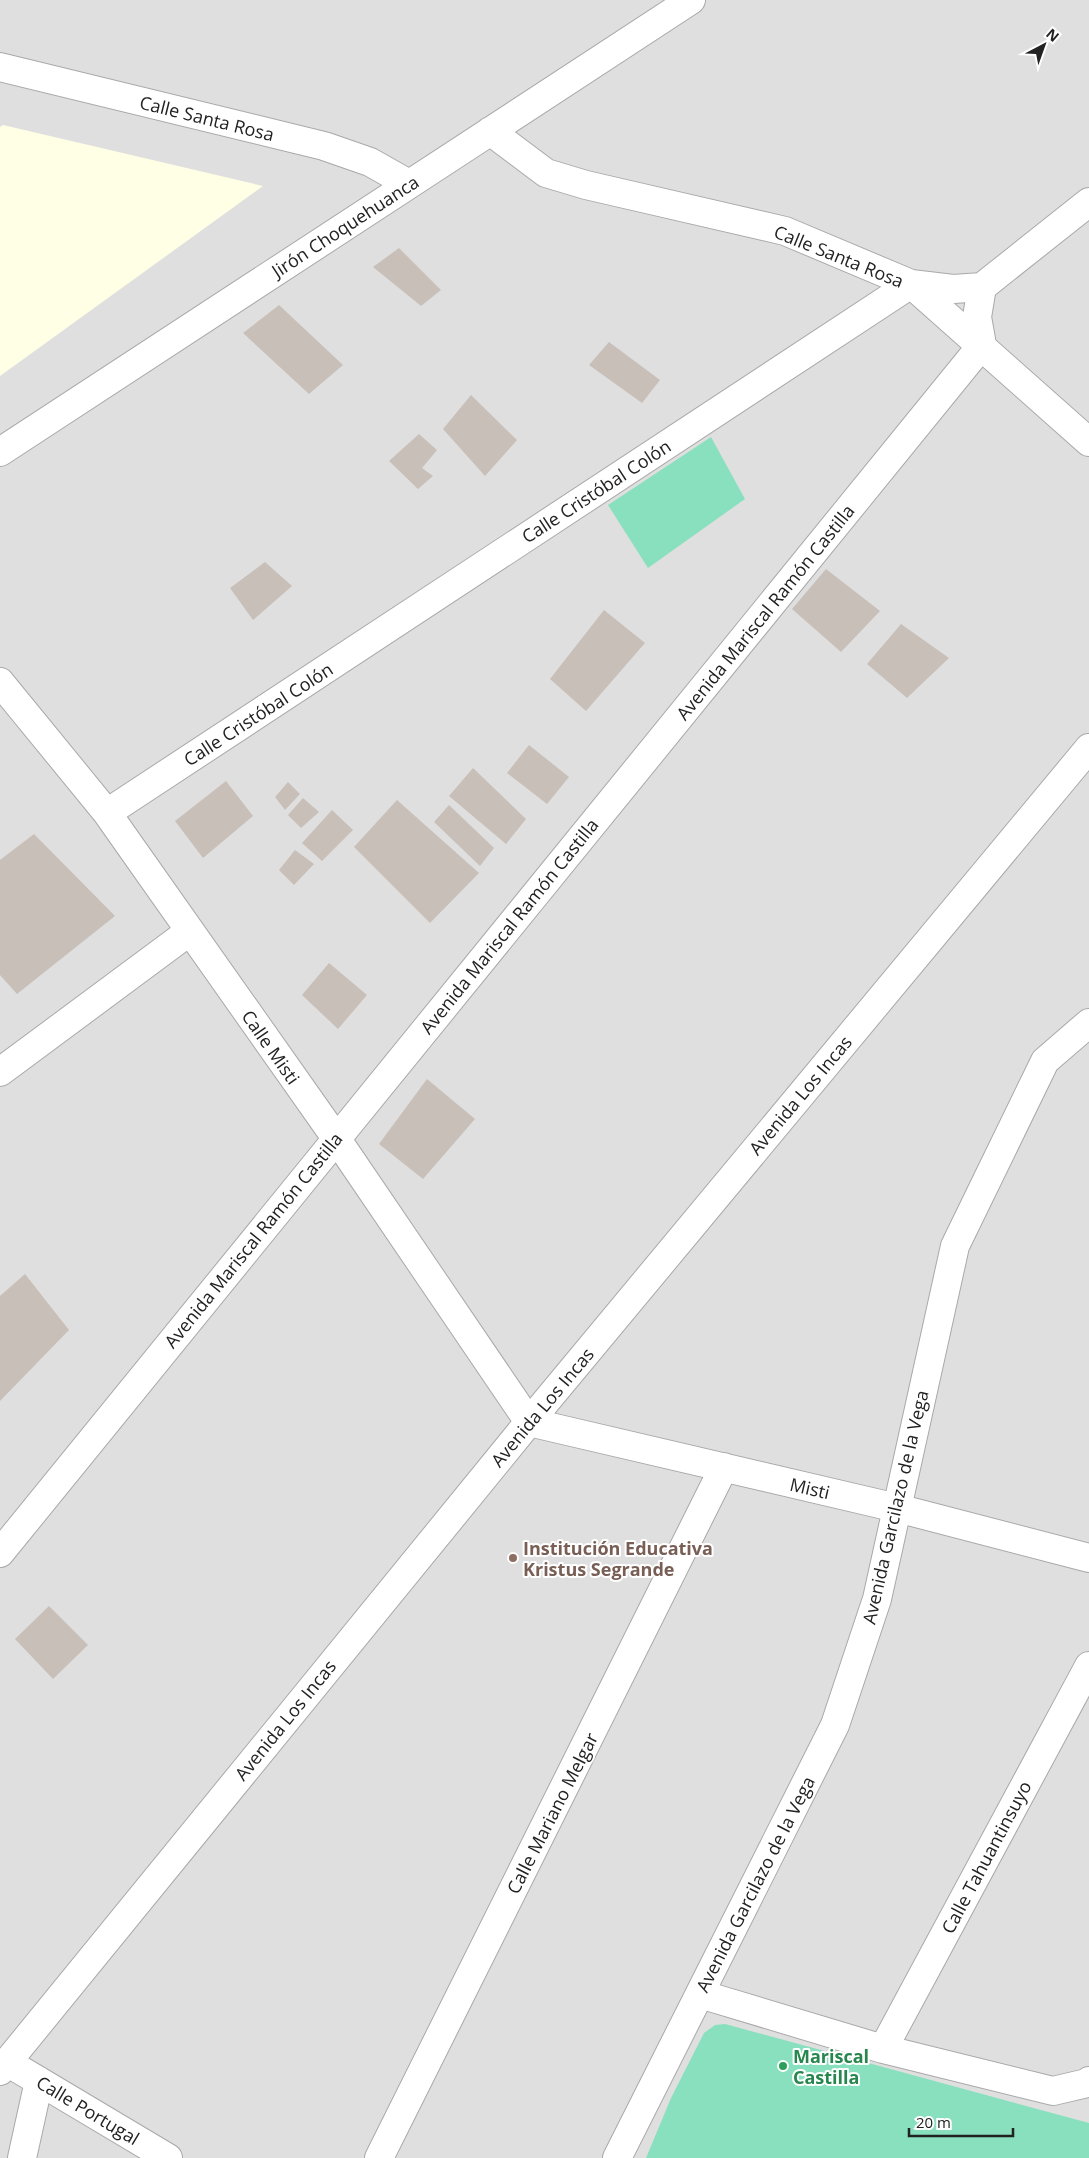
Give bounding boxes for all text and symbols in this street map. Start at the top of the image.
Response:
north arrow [1019,20,1069,70]
text: N [1042,24,1063,46]
street label: Calle Santa Rosa [137,90,277,146]
street label: Jirón Choquehuanca [265,170,423,284]
street label: Calle Santa Rosa [771,219,907,293]
street label: Calle Cristóbal Colón [517,434,675,548]
street label: Avenida Mariscal Ramón Castilla [671,499,859,725]
street label: Calle Cristóbal Colón [179,657,337,771]
street label: Avenida Mariscal Ramón Castilla [415,813,603,1039]
street label: Calle Misti [237,1005,305,1089]
street label: Avenida Los Incas [743,1030,857,1160]
street label: Avenida Mariscal Ramón Castilla [159,1127,347,1353]
street label: Avenida Los Incas [485,1342,599,1472]
street label: Avenida Garcilazo de la Vega [856,1388,934,1626]
street label: Misti [788,1472,832,1504]
place label: Institución Educativa Kristus Segrande [523,1536,713,1581]
marker: Institución Educativa Kristus Segrande [507,1552,519,1564]
street label: Avenida Los Incas [229,1655,341,1785]
street label: Calle Mariano Melgar [501,1728,603,1898]
street label: Avenida Garcilazo de la Vega [690,1772,820,1996]
street label: Calle Tahuantinsuyo [936,1776,1036,1938]
place label: Mariscal Castilla [793,2044,869,2089]
marker: Mariscal Castilla [777,2060,789,2072]
street label: Calle Portugal [32,2070,144,2150]
scale bar [909,2106,1013,2138]
text: 20 m [916,2112,951,2132]

